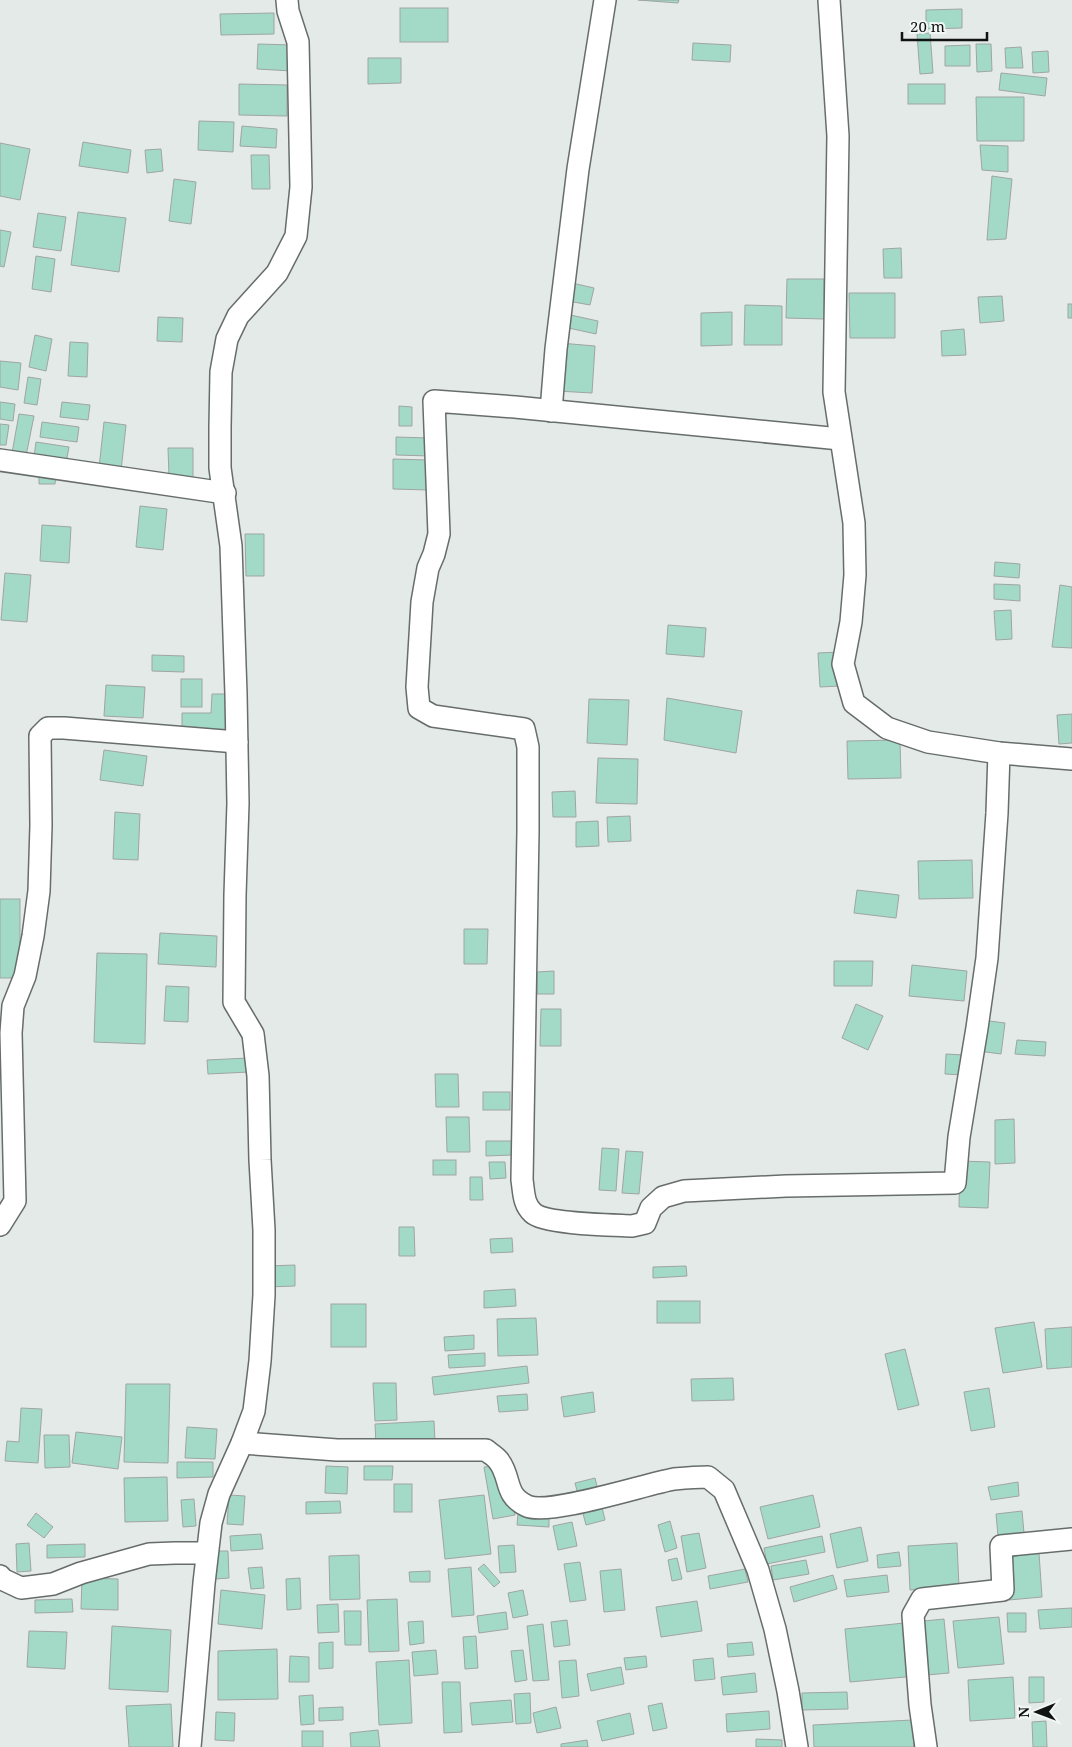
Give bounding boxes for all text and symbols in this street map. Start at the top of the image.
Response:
scale bar [902,10,987,42]
text: 20 m [910,16,945,36]
north arrow [1012,1687,1062,1737]
text: N [1014,1707,1033,1718]

